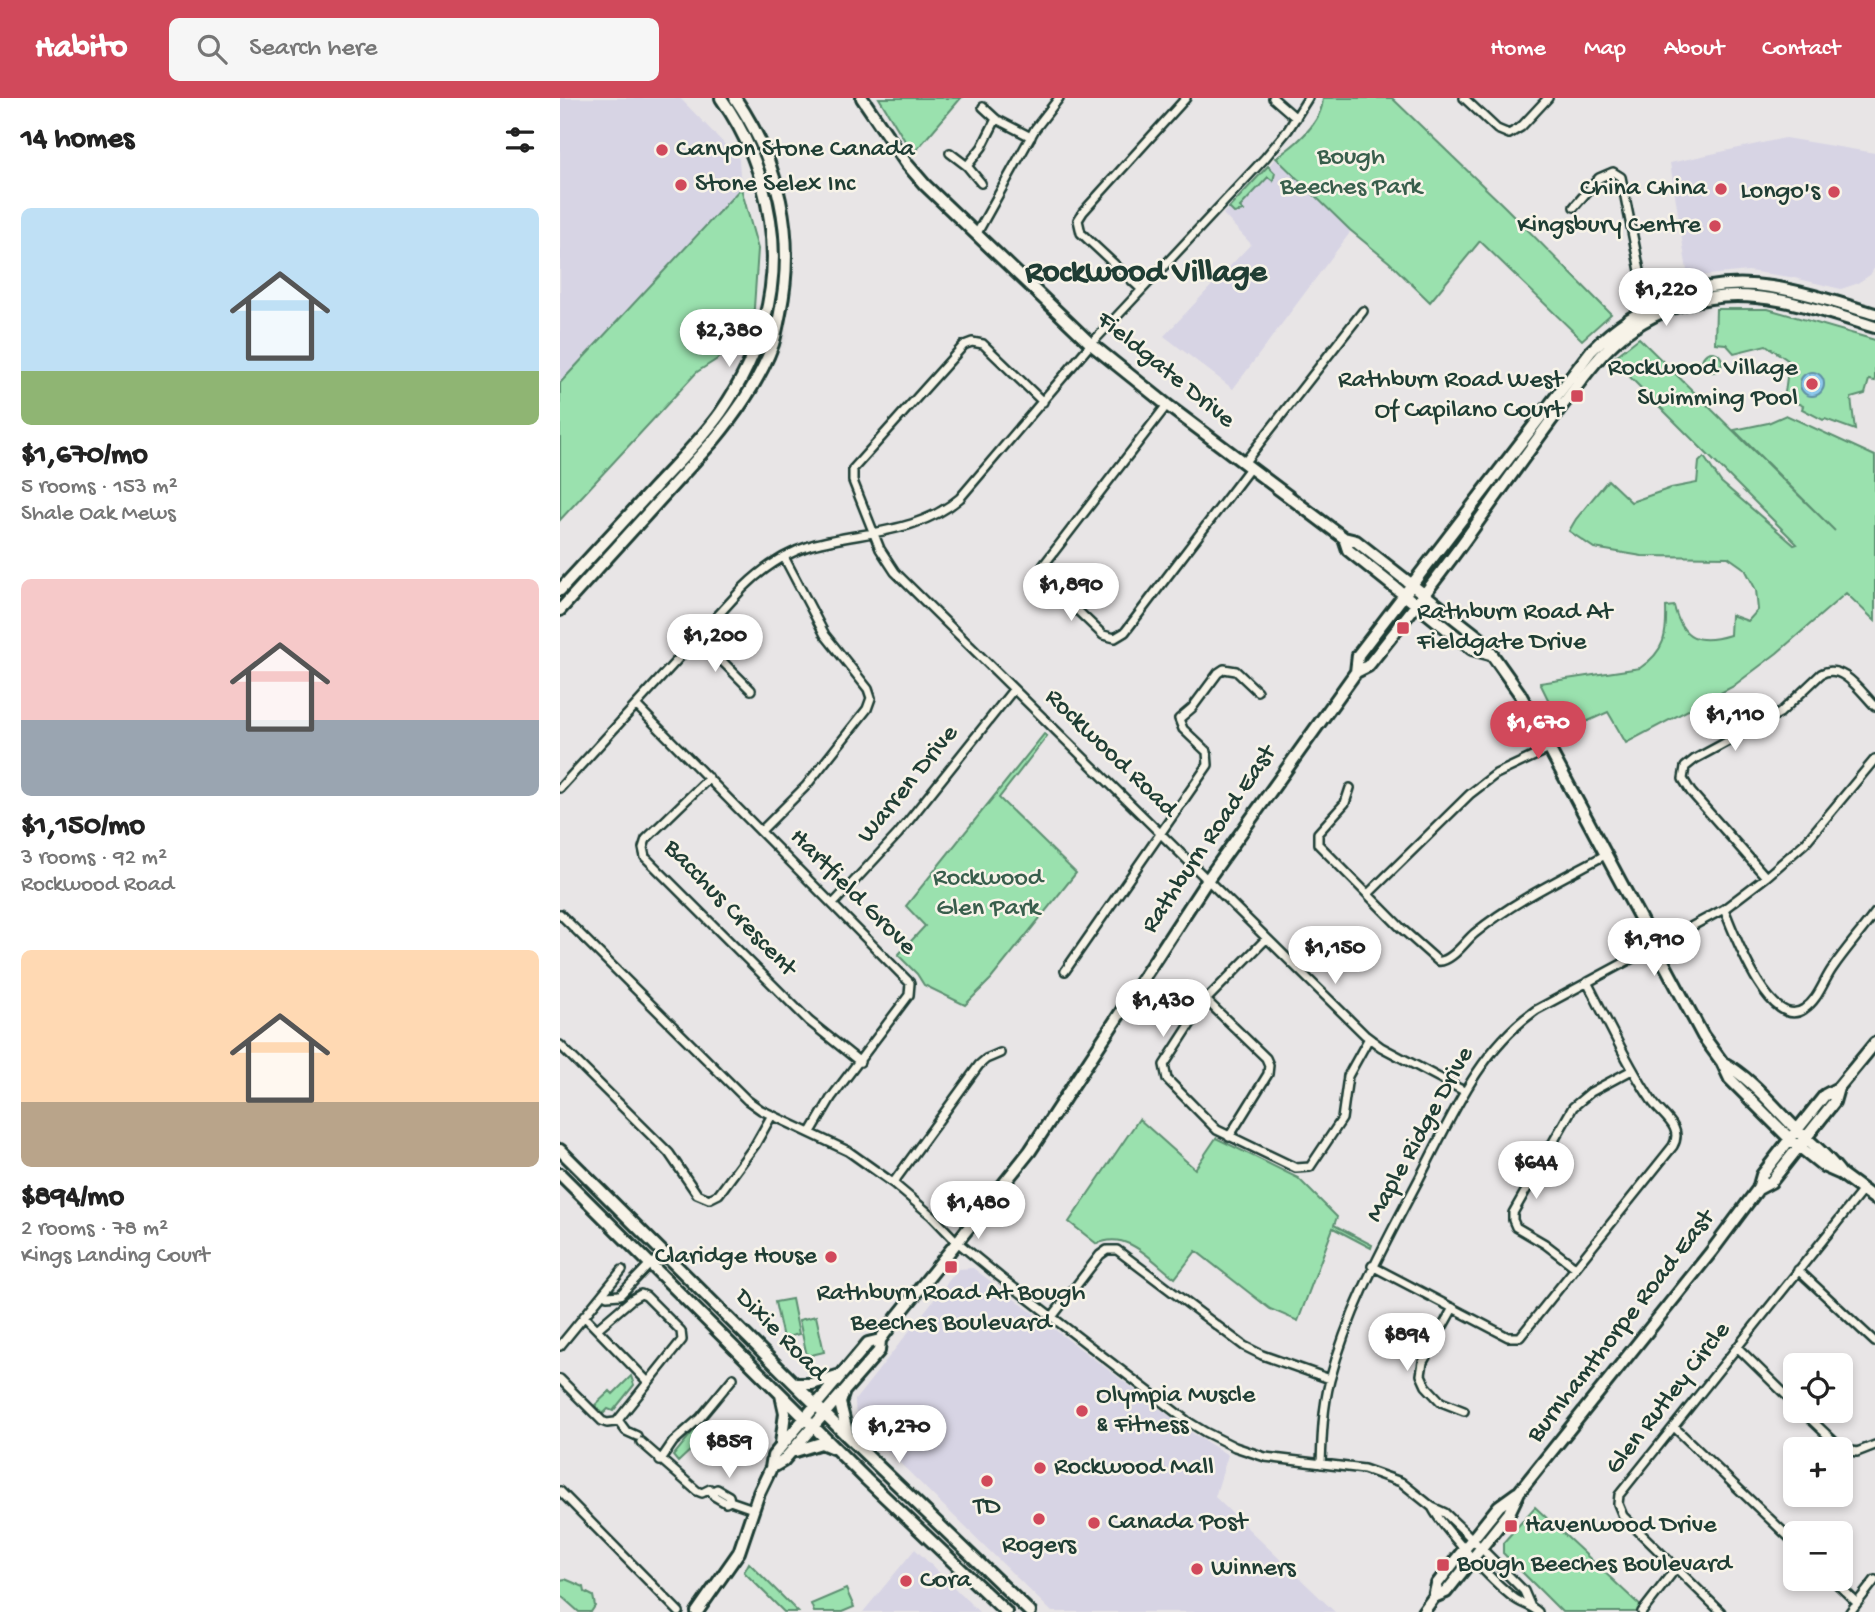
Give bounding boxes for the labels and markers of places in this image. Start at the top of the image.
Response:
place label: Canyon Stone Canada [676,135,916,166]
marker: Canyon Stone Canada [654,142,670,158]
place label: Stone Selex Inc [695,170,856,201]
place label: China China [1580,174,1709,205]
marker: Stone Selex Inc [673,177,689,193]
place label: Longo's [1740,177,1821,208]
marker: China China [1713,181,1729,197]
marker: Longo's [1826,184,1842,200]
place label: Kingsbury Centre [1517,211,1702,242]
marker: Kingsbury Centre [1707,218,1723,234]
pin: $1,220 [1609,268,1723,328]
pin: $2,380 [672,310,786,369]
place label: Rockwood Village Swimming Pool [1608,354,1799,415]
place label: Rathburn Road West Of Capilano Court [1338,366,1565,427]
marker: Rockwood Village Swimming Pool [1804,376,1820,392]
marker: Rathburn Road West Of Capilano Court [1569,388,1585,404]
pin: $1,890 [1014,564,1128,623]
place label: Rathburn Road At Fieldgate Drive [1416,598,1615,659]
pin: $1,200 [658,614,772,674]
marker: Rathburn Road At Fieldgate Drive [1395,620,1411,636]
pin: $1,110 [1678,694,1792,753]
pin: $1,670 [1481,702,1595,761]
pin: $1,910 [1597,918,1711,978]
pin: $1,150 [1278,926,1392,986]
pin: $1,430 [1106,979,1220,1039]
pin: $644 [1495,1142,1577,1201]
pin: $1,480 [921,1182,1035,1241]
place label: Claridge House [655,1242,818,1273]
marker: Claridge House [823,1249,839,1265]
marker: Rathburn Road At Bough Beeches Boulevard [943,1259,959,1275]
place label: Rathburn Road At Bough Beeches Boulevard [816,1279,1086,1340]
pin: $894 [1366,1314,1448,1373]
place label: Olympia Muscle & Fitness [1096,1381,1256,1442]
marker: Olympia Muscle & Fitness [1074,1403,1090,1419]
pin: $1,270 [842,1406,956,1465]
pin: $859 [688,1420,770,1480]
place label: Rockwood Mall [1054,1453,1214,1484]
marker: Rockwood Mall [1032,1460,1048,1476]
marker: TD [979,1473,995,1489]
place label: TD [972,1493,1001,1524]
place label: Canada Post [1108,1508,1250,1539]
marker: Rogers [1031,1511,1047,1527]
place label: Havenwood Drive [1525,1511,1717,1542]
marker: Canada Post [1086,1515,1102,1531]
marker: Havenwood Drive [1503,1518,1519,1534]
place label: Rogers [1002,1531,1077,1562]
place label: Bough Beeches Boulevard [1456,1550,1733,1581]
place label: Winners [1211,1554,1297,1585]
marker: Bough Beeches Boulevard [1435,1557,1451,1573]
marker: Winners [1189,1561,1205,1577]
place label: Cora [920,1566,973,1597]
marker: Cora [898,1573,914,1589]

